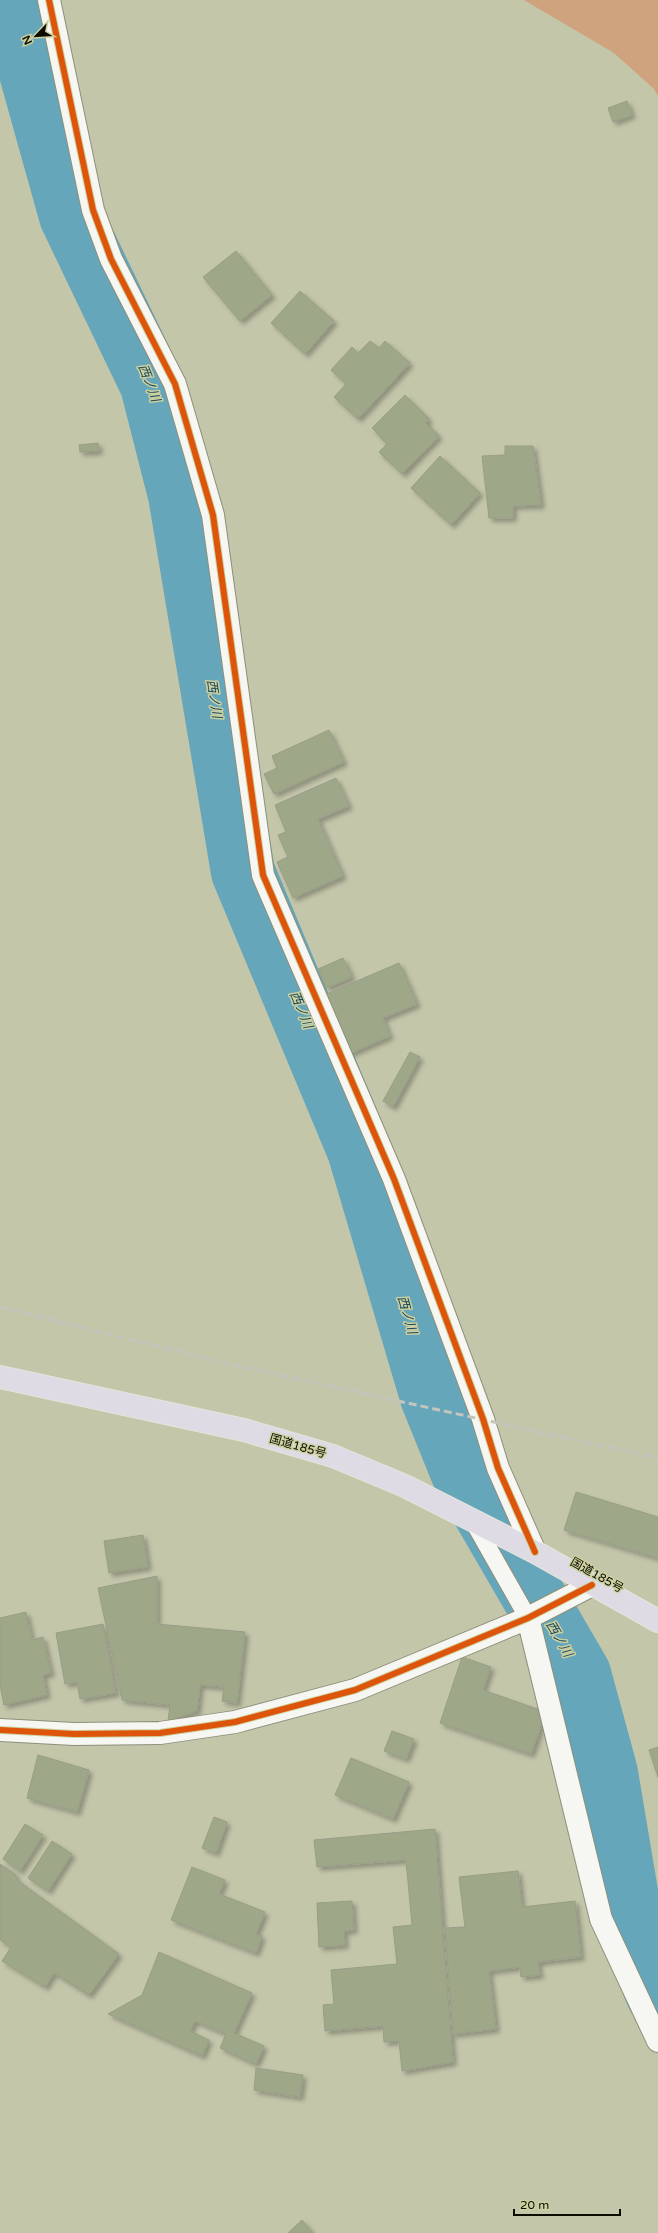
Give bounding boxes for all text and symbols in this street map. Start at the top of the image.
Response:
north arrow [16,16,56,56]
text: N [20,33,35,47]
water label: 西ノ川 [135,362,164,406]
water label: 西ノ川 [203,678,225,721]
water label: 西ノ川 [286,989,317,1033]
water label: 西ノ川 [394,1294,421,1338]
street label: 国道185号 [268,1431,328,1461]
street label: 国道185号 [568,1555,626,1595]
water label: 西ノ川 [542,1618,577,1662]
scale bar [514,2191,620,2217]
text: 20 m [520,2198,549,2212]

